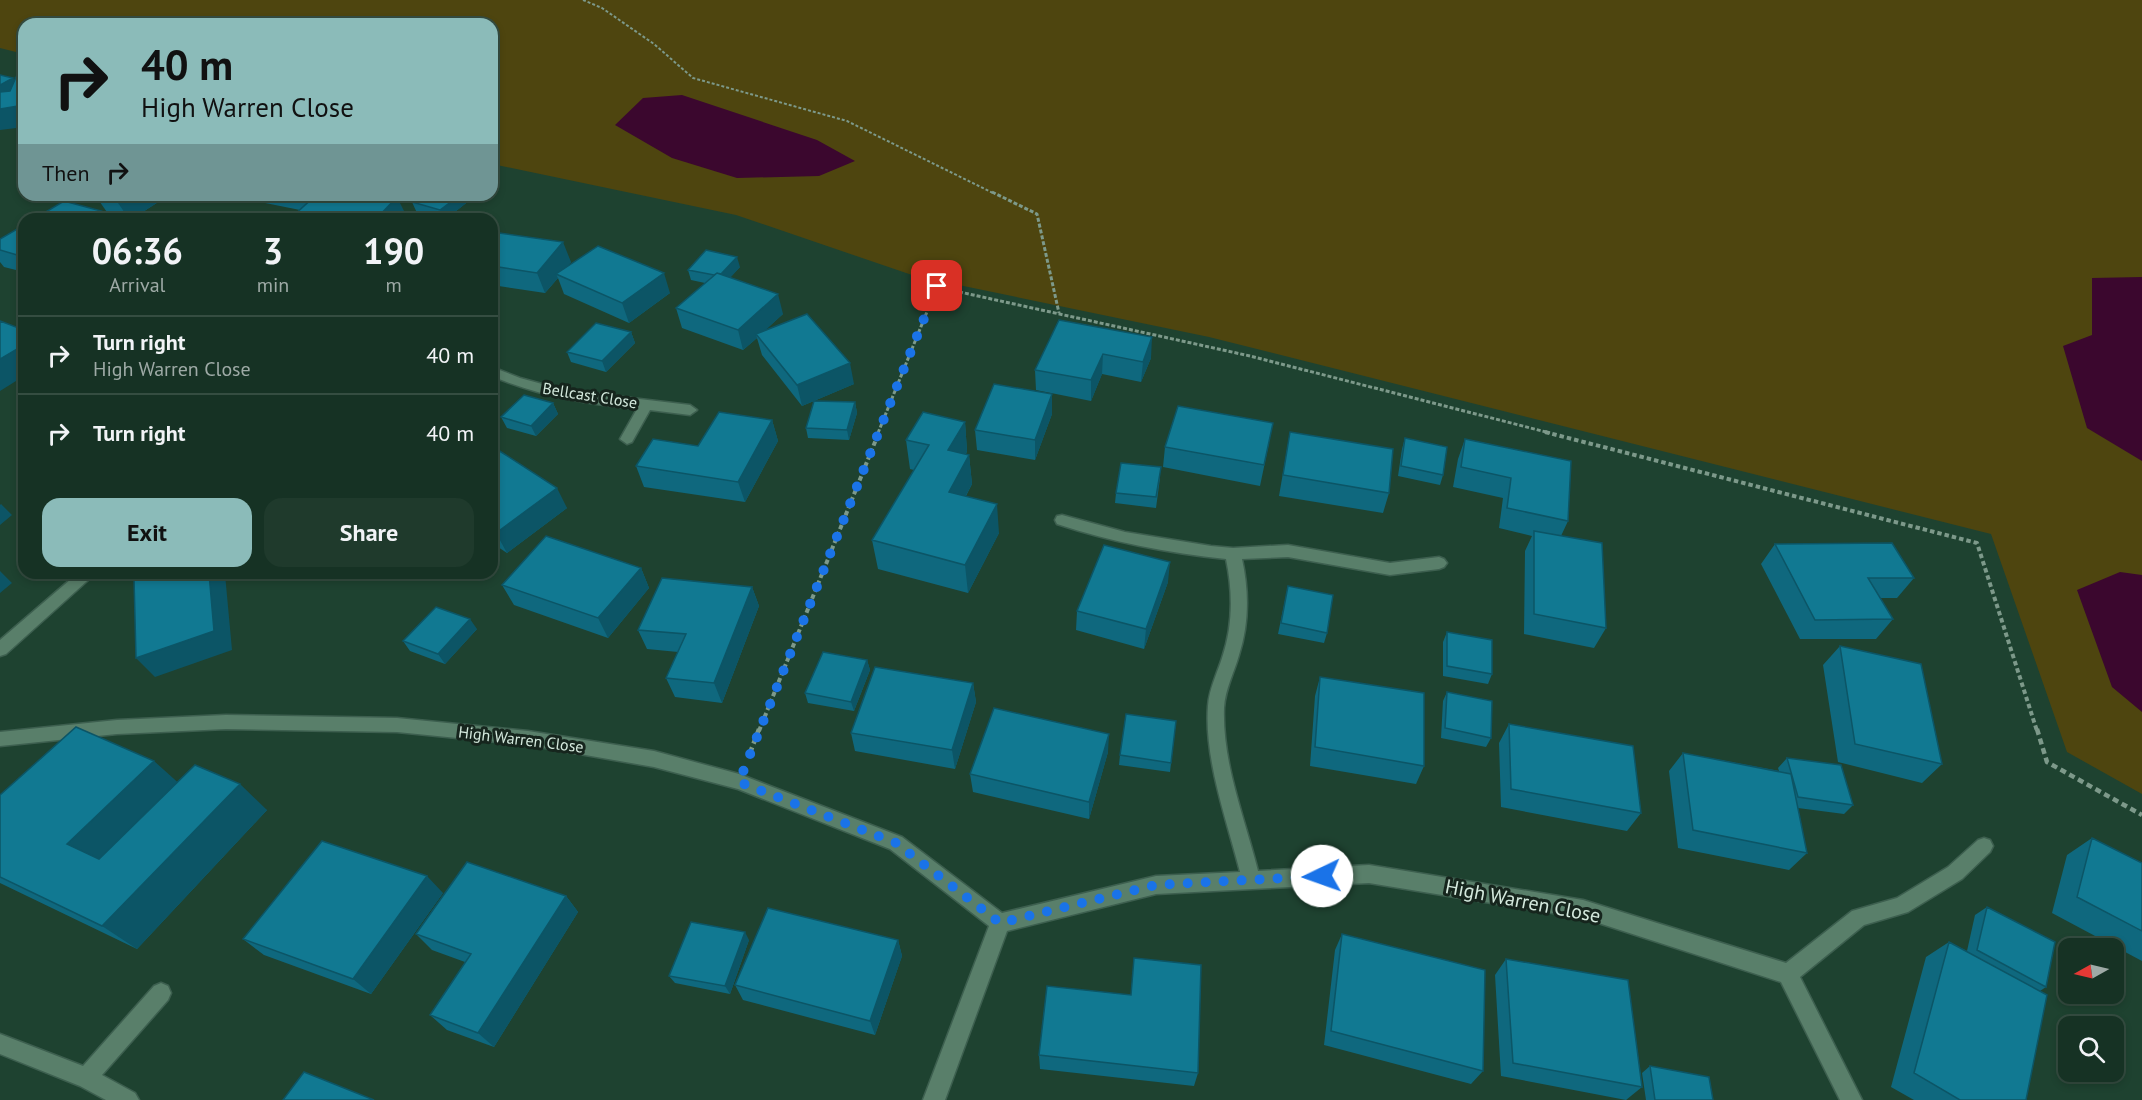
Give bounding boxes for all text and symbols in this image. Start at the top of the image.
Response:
text: 40 m [141,37,233,92]
icon: right [42,42,120,120]
text: High Warren Close [141,90,354,124]
icon: right [101,156,134,189]
text: Then [42,159,89,187]
text: 06:36 [92,227,183,274]
text: 3 [263,227,283,274]
text: 190 [363,227,424,274]
pin [911,260,962,311]
icon: arrive [920,269,953,302]
text: Arrival [109,272,165,298]
text: min [257,272,289,298]
text: m [386,272,402,298]
text: Turn right [93,328,185,356]
icon: right [42,339,75,372]
text: 40 m [426,341,474,369]
text: High Warren Close [93,356,251,382]
street label: Bellcast Close [541,378,639,412]
icon: right [42,417,75,450]
text: Turn right [93,419,185,447]
text: 40 m [426,419,474,447]
button: Exit [42,498,252,567]
button: Share [264,498,474,567]
street label: High Warren Close [457,721,585,757]
position arrow [1290,844,1354,908]
street label: High Warren Close [1443,873,1603,929]
north arrow [2058,938,2124,1004]
map controls [2058,938,2124,1082]
button: search [2058,1016,2124,1082]

